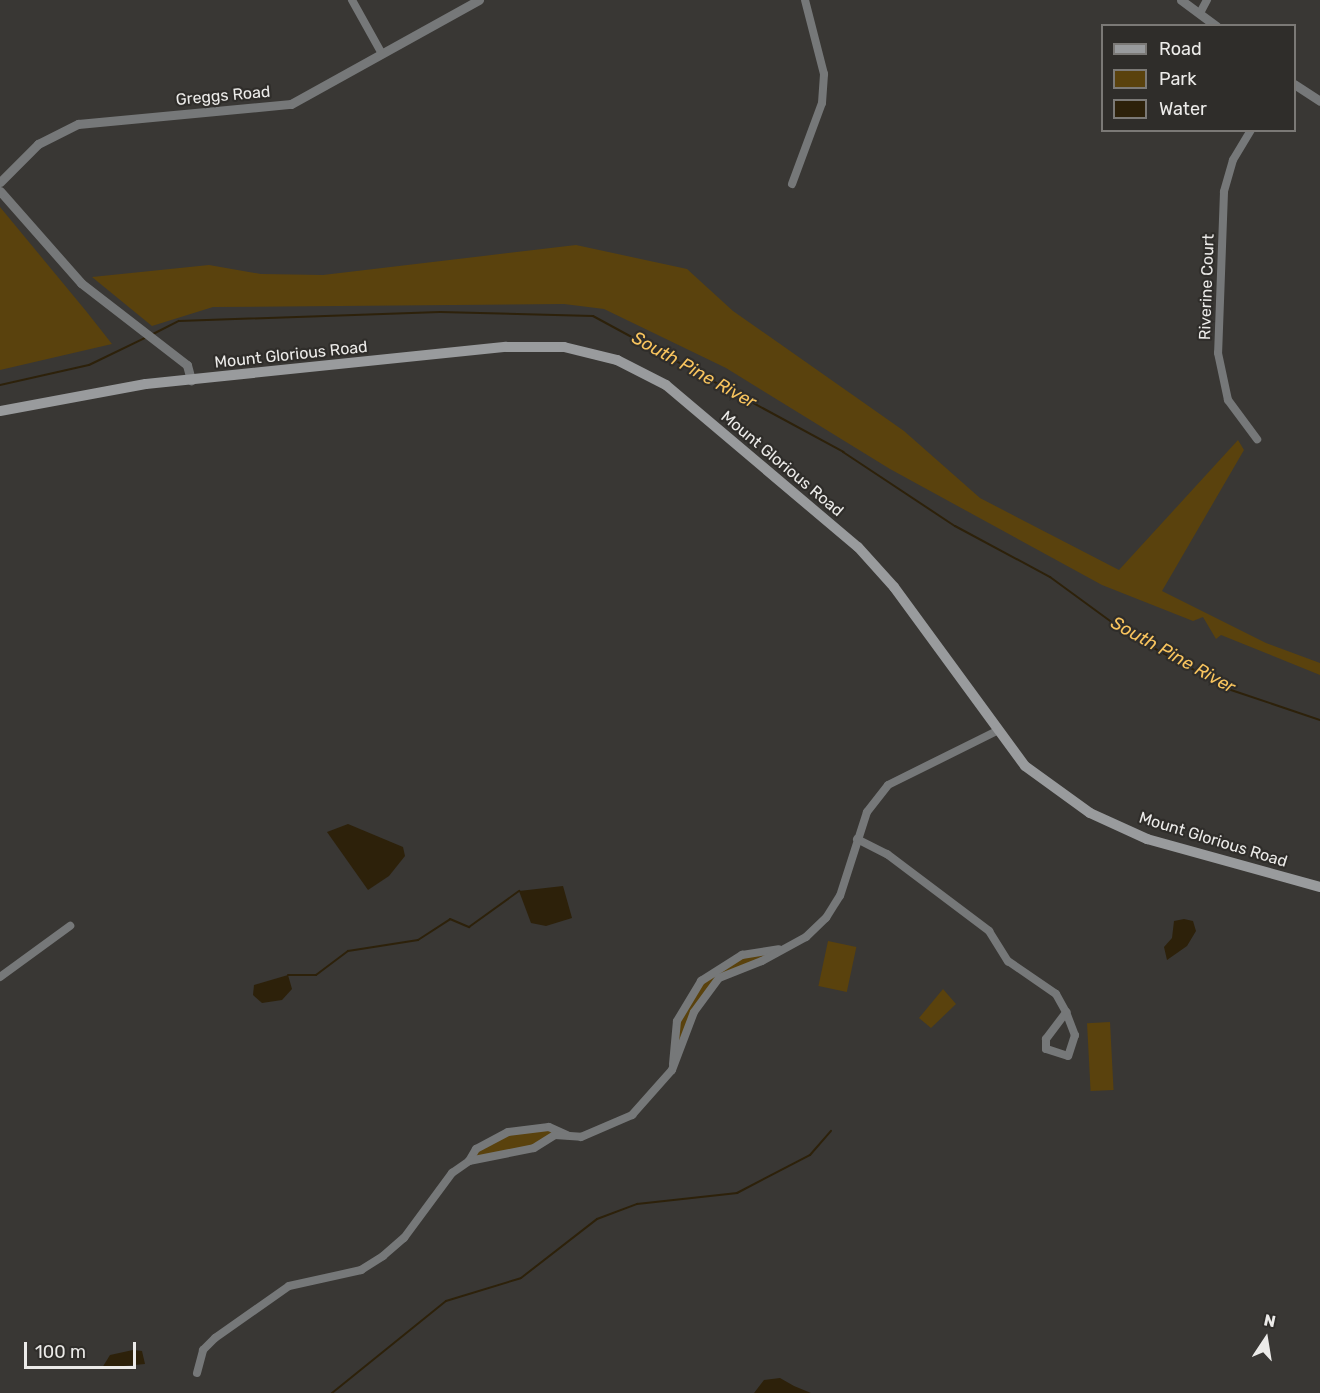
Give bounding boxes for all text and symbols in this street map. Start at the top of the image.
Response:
legend [1101,24,1296,132]
text: Road [1159,38,1202,60]
text: Park [1159,68,1196,90]
street label: Greggs Road [175,82,271,110]
text: Water [1159,98,1207,120]
street label: Riverine Court [1196,234,1218,340]
water label: South Pine River [628,327,760,413]
street label: Mount Glorious Road [213,337,369,373]
street label: Mount Glorious Road [717,407,847,521]
water label: South Pine River [1107,612,1239,698]
street label: Mount Glorious Road [1137,808,1289,872]
north arrow [1236,1309,1296,1369]
text: N [1262,1310,1277,1331]
scale bar [27,1330,140,1368]
text: 100 m [35,1341,86,1363]

